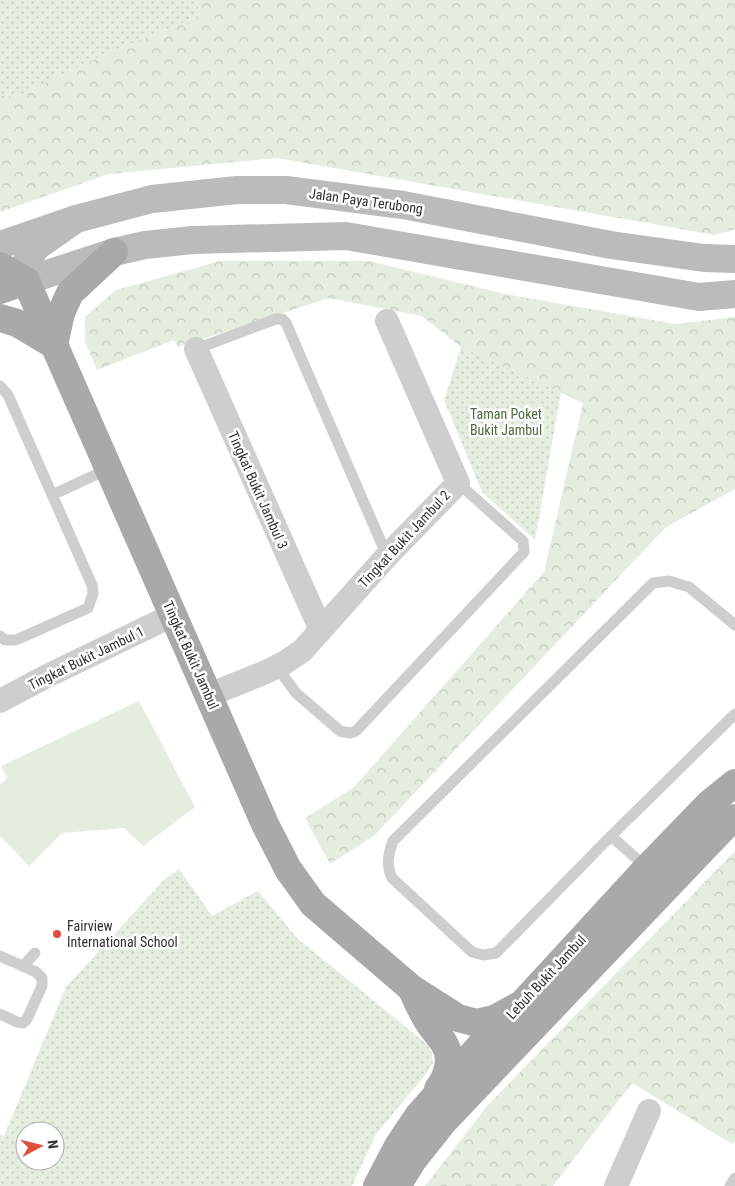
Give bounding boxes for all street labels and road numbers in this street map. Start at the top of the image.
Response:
street label: Jalan Paya Terubong [308,185,424,217]
street label: Tingkat Bukit Jambul 3 [225,429,291,551]
street label: Tingkat Bukit Jambul 2 [355,487,453,591]
street label: Tingkat Bukit Jambul [160,598,222,712]
street label: Tingkat Bukit Jambul 1 [25,623,147,693]
street label: Lebuh Bukit Jambul [503,932,589,1022]

